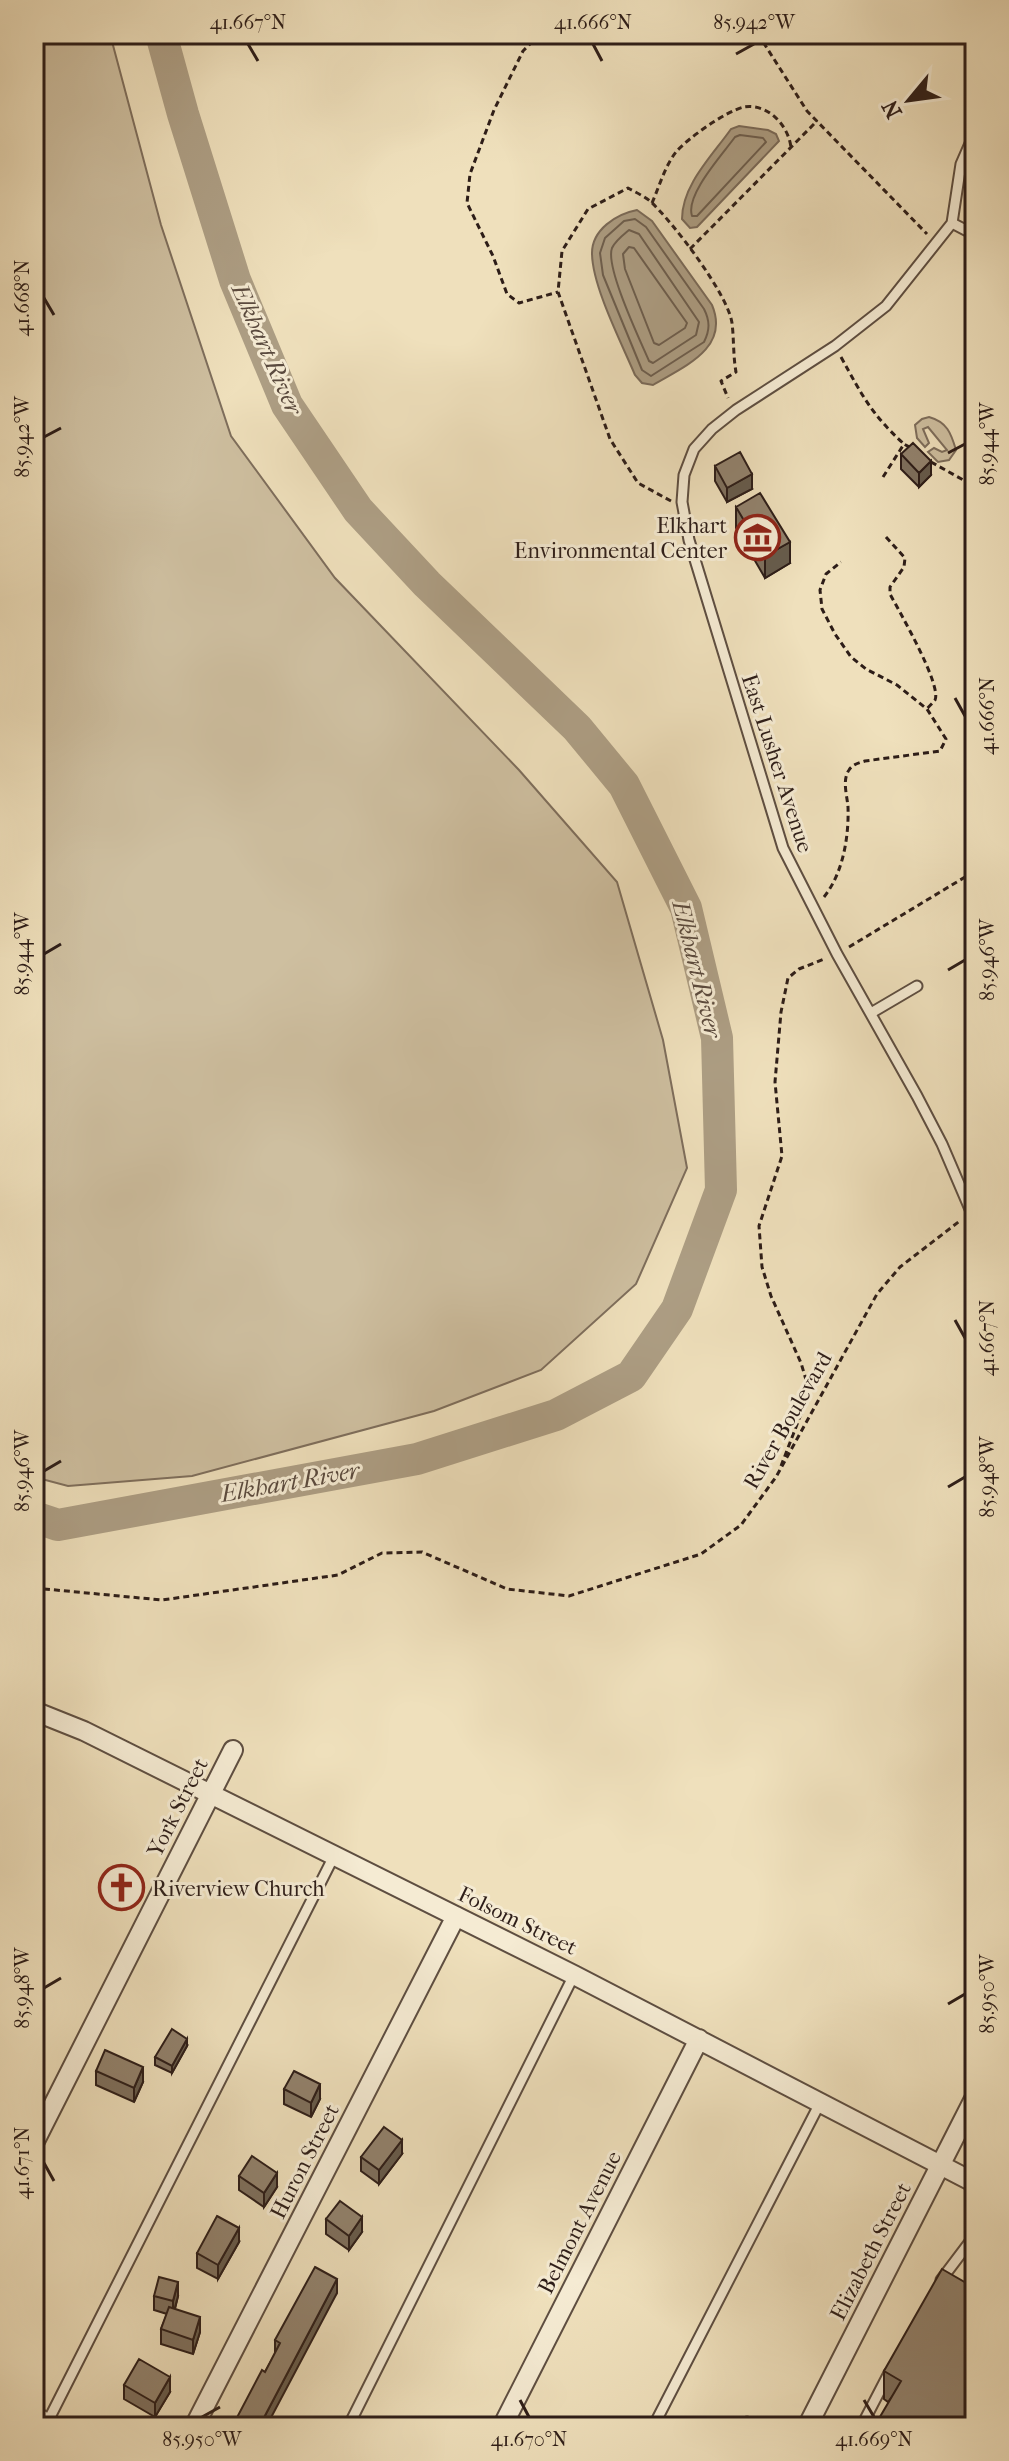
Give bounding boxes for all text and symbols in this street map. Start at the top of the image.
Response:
text: 41.667°N [210,11,286,34]
text: 41.666°N [554,11,632,34]
text: 85.942°W [713,11,796,34]
north arrow [869,60,949,140]
text: N [877,95,908,123]
text: 41.668°N [11,260,34,336]
water label: Elkhart River [225,277,309,421]
text: 85.942°W [11,395,34,478]
text: 85.944°W [976,401,999,486]
place label: Elkhart Environmental Center [514,513,728,564]
museum icon: Elkhart Environmental Center [734,514,782,562]
street label: East Lusher Avenue [736,671,818,856]
text: 41.666°N [976,677,999,755]
water label: Elkhart River [666,896,728,1043]
text: 85.944°W [11,911,34,996]
text: 85.946°W [976,918,999,1001]
text: 41.667°N [976,1300,999,1376]
street label: River Boulevard [738,1346,838,1494]
text: 85.946°W [11,1429,34,1512]
text: 85.948°W [976,1435,999,1518]
water label: Elkhart River [217,1456,364,1508]
street label: York Street [142,1754,214,1862]
church icon: Riverview Church [97,1864,145,1912]
place label: Riverview Church [152,1876,325,1902]
street label: Folsom Street [454,1881,581,1961]
text: 85.948°W [11,1946,34,2029]
text: 85.950°W [976,1953,999,2034]
street label: Huron Street [265,2100,345,2223]
text: 41.671°N [11,2127,34,2199]
street label: Belmont Avenue [533,2147,627,2298]
street label: Elizabeth Street [825,2178,917,2325]
text: 85.950°W [162,2428,243,2451]
text: 41.670°N [491,2428,567,2451]
text: 41.669°N [835,2428,913,2451]

